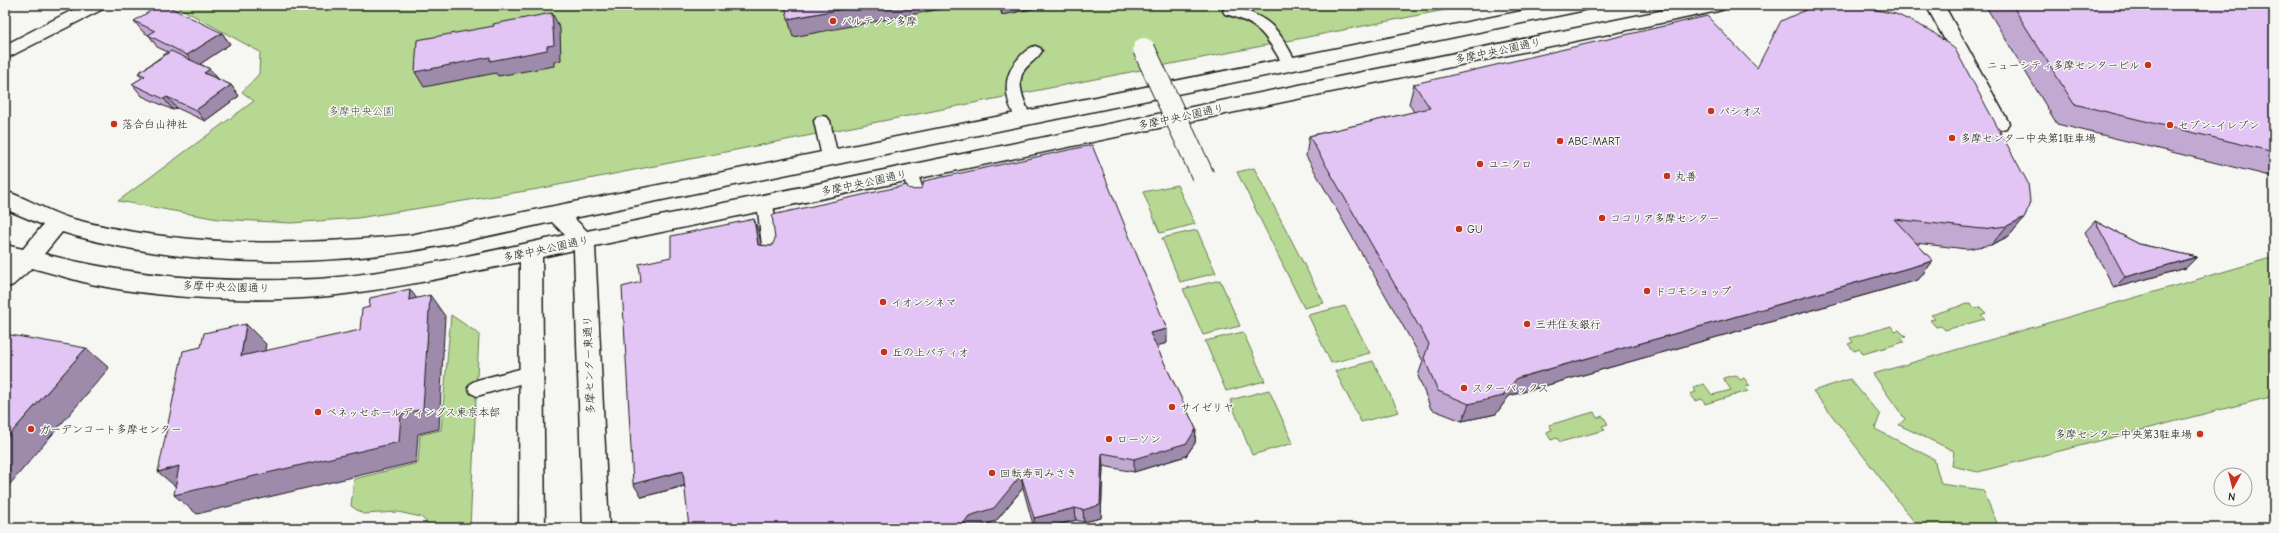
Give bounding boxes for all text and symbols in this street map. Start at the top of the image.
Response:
place label: パルテノン多摩 [841,15,917,28]
marker: パルテノン多摩 [828,16,838,26]
street label: 多摩中央公園通り [1454,35,1542,67]
place label: ニューシティ多摩センタービル [1986,59,2140,72]
marker: ニューシティ多摩センタービル [2143,60,2153,70]
street label: 多摩中央公園通り [1137,101,1225,133]
park label: 多摩中央公園 [328,105,394,118]
place label: パシオス [1719,105,1762,118]
marker: パシオス [1706,106,1716,116]
place label: 落合白山神社 [122,118,188,131]
marker: 落合白山神社 [109,119,119,129]
place label: セブン-イレブン [2178,119,2259,132]
marker: セブン-イレブン [2165,120,2175,130]
place label: 多摩センター中央第1駐車場 [1960,132,2096,145]
marker: 多摩センター中央第1駐車場 [1947,133,1957,143]
place label: ABC-MART [1568,135,1621,148]
marker: ABC-MART [1555,136,1565,146]
place label: ユニクロ [1488,158,1532,171]
marker: ユニクロ [1475,159,1485,169]
street label: 多摩中央公園通り [820,167,908,199]
place label: 丸善 [1675,170,1697,183]
marker: 丸善 [1662,171,1672,181]
place label: ココリア多摩センター [1610,212,1720,225]
marker: ココリア多摩センター [1597,213,1607,223]
place label: GU [1467,223,1482,236]
marker: GU [1454,224,1464,234]
street label: 多摩中央公園通り [502,233,590,265]
street label: 多摩中央公園通り [182,279,270,295]
place label: ドコモショップ [1655,285,1732,298]
marker: ドコモショップ [1642,286,1652,296]
place label: イオンシネマ [891,296,957,309]
marker: イオンシネマ [878,297,888,307]
street label: 多摩センター東通り [581,316,597,414]
place label: 三井住友銀行 [1535,318,1601,331]
marker: 三井住友銀行 [1522,319,1532,329]
place label: 丘の上パティオ [892,346,969,359]
marker: 丘の上パティオ [879,347,889,357]
place label: スターバックス [1472,382,1549,395]
marker: スターバックス [1459,383,1469,393]
place label: サイゼリヤ [1180,401,1234,414]
marker: サイゼリヤ [1167,402,1177,412]
place label: ベネッセホールディングス東京本部 [326,406,500,419]
marker: ベネッセホールディングス東京本部 [313,407,323,417]
place label: ガーデンコート多摩センター [39,423,182,436]
marker: ガーデンコート多摩センター [26,424,36,434]
place label: 多摩センター中央第3駐車場 [2055,428,2192,441]
marker: 多摩センター中央第3駐車場 [2195,429,2205,439]
place label: ローソン [1117,433,1161,446]
marker: ローソン [1104,434,1114,444]
place label: 回転寿司みさき [1000,467,1077,480]
north arrow [2213,467,2253,507]
marker: 回転寿司みさき [987,468,997,478]
text: N [2227,490,2236,503]

